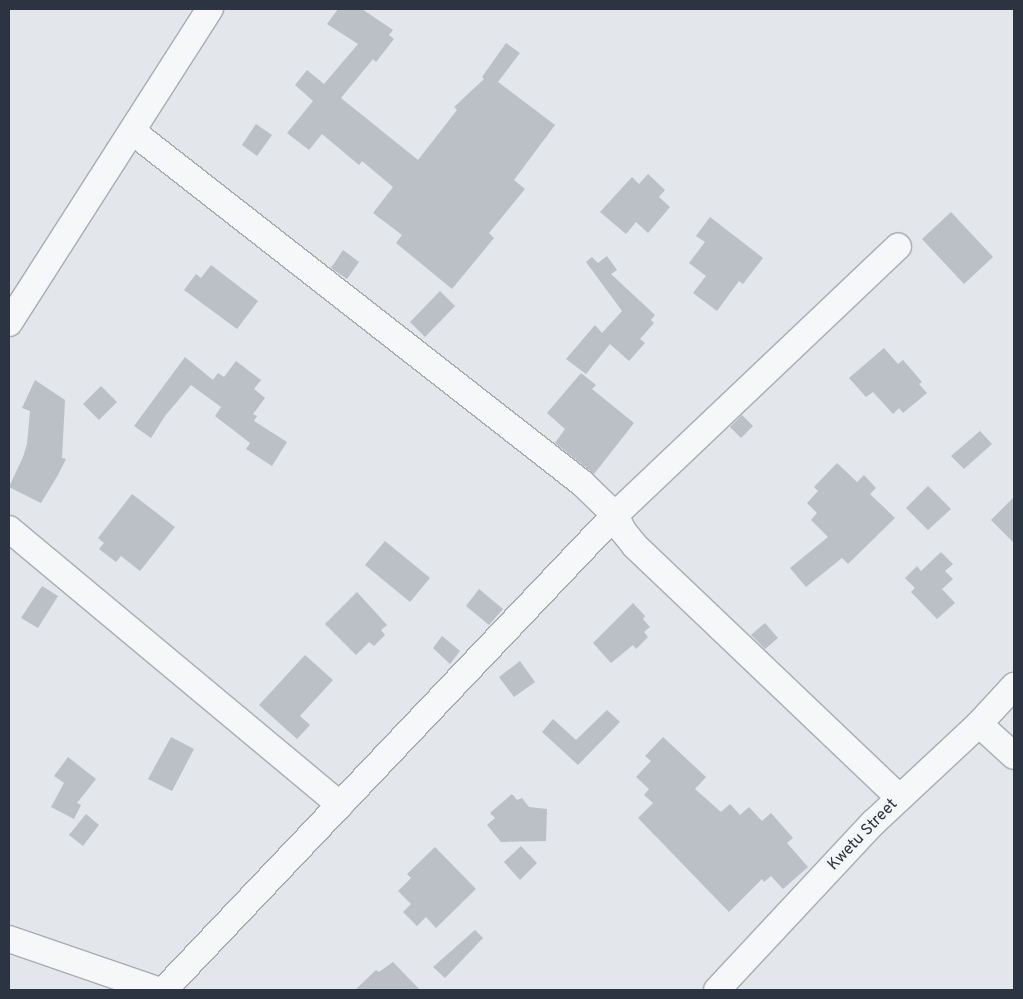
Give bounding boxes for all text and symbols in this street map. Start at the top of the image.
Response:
street label: Kwetu Street [824,795,902,875]

